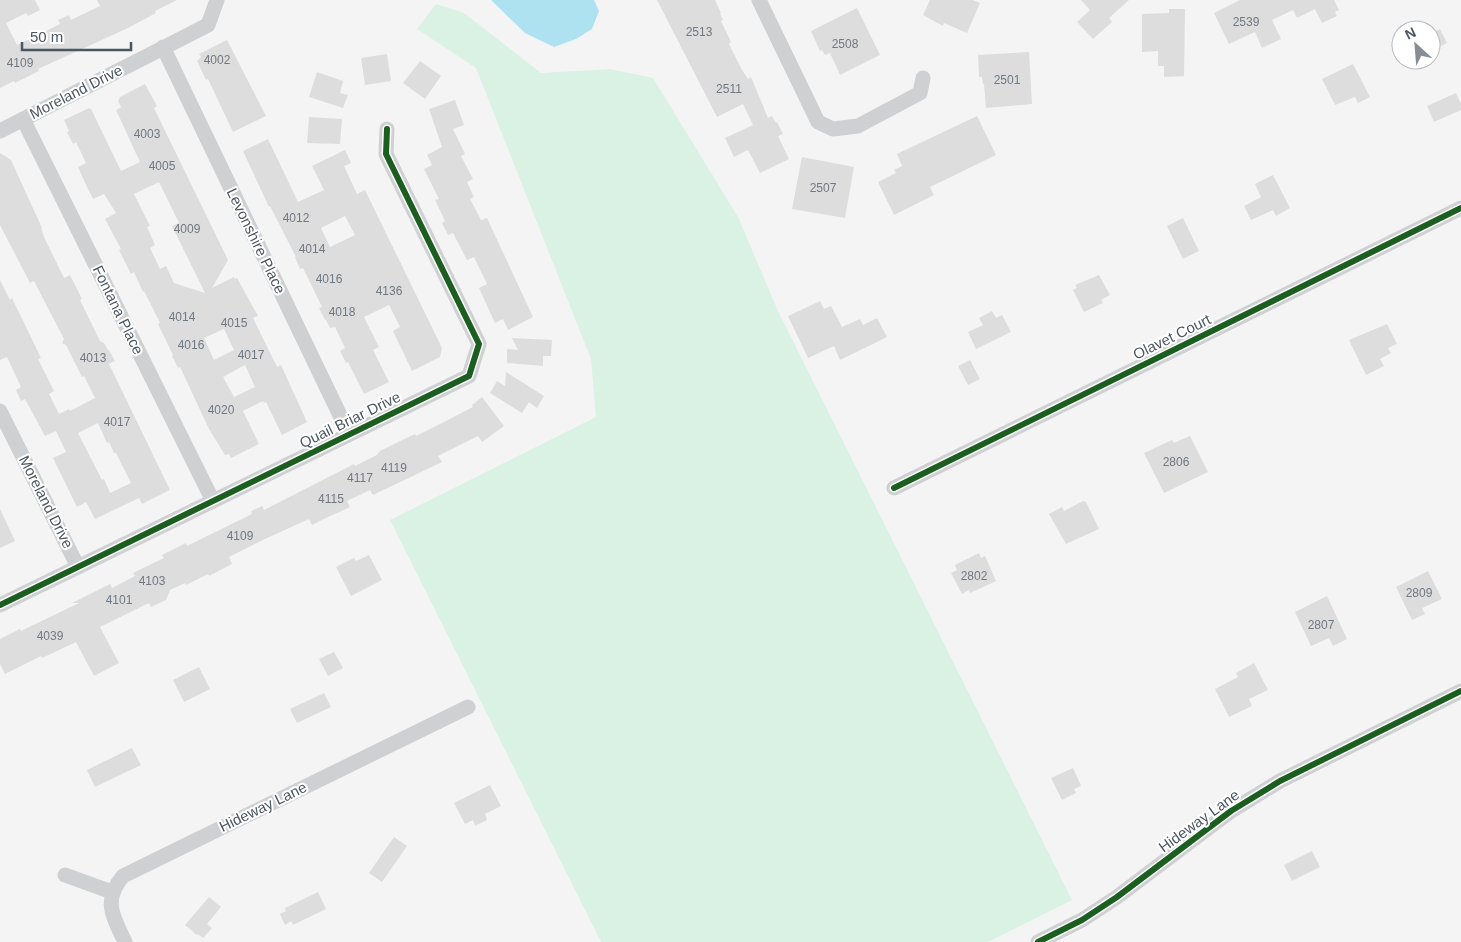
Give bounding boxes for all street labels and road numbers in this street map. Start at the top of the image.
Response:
street label: Moreland Drive [27,61,125,122]
street label: Levonshire Place [224,185,289,296]
street label: Fontana Place [90,263,147,357]
street label: Olavet Court [1130,310,1214,363]
street label: Quail Briar Drive [297,388,403,451]
street label: Moreland Drive [16,453,77,551]
street label: Hideway Lane [216,778,309,835]
street label: Hideway Lane [1155,786,1242,855]

